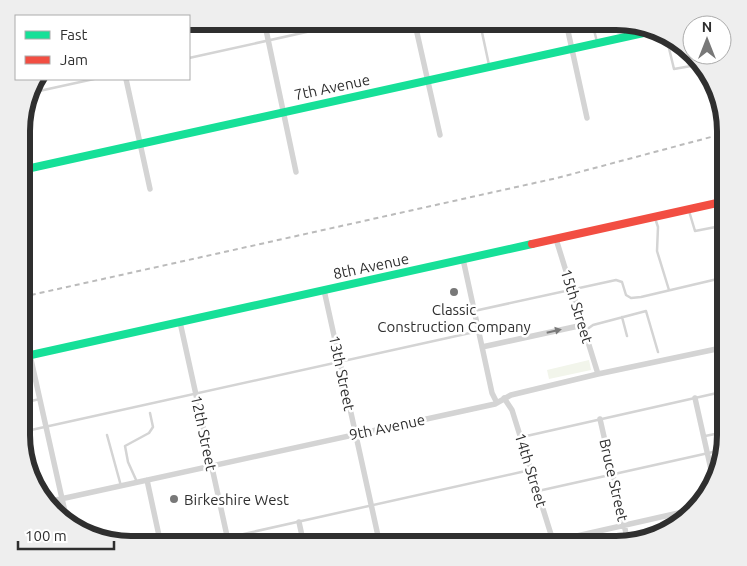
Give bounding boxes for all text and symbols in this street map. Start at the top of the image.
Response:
legend [15,15,190,80]
north arrow [682,15,732,65]
text: N [702,19,712,35]
text: Fast [60,26,88,43]
text: Jam [60,51,88,68]
street label: 7th Avenue [293,71,371,103]
street label: 8th Avenue [332,250,410,282]
street label: 15th Street [558,267,596,345]
marker: Classic Construction Company [448,286,460,298]
place label: Classic Construction Company [377,301,531,335]
one-way arrow [546,327,561,335]
street label: 13th Street [326,334,358,412]
street label: 12th Street [188,394,220,472]
street label: 9th Avenue [348,411,426,443]
street label: 14th Street [512,431,550,509]
street label: Bruce Street [596,437,632,523]
place label: Birkeshire West [184,491,289,508]
marker: Birkeshire West [168,493,180,505]
scale bar [18,518,114,550]
text: 100 m [25,527,67,544]

